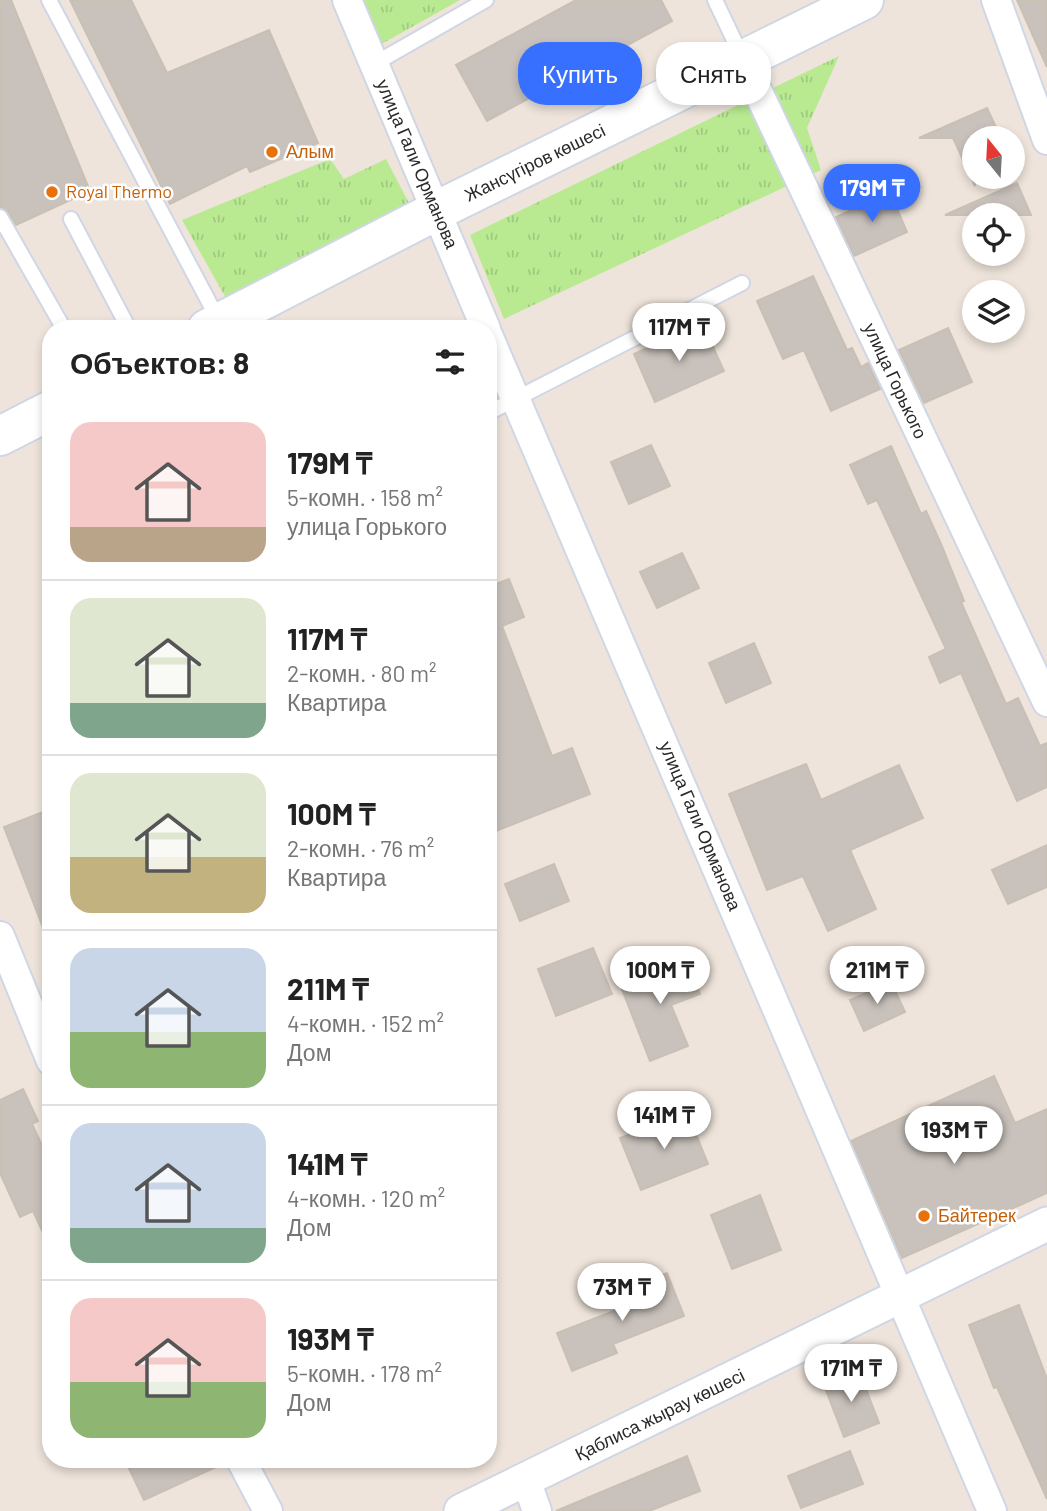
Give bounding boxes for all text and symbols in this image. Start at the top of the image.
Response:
chip: Купить [518,42,642,105]
chip: Снять [656,42,771,105]
street label: улица Гали Орманова [372,76,464,252]
street label: Жансүгіров көшесі [461,118,609,206]
north arrow [962,126,1026,189]
map controls [962,126,1025,343]
place label: Алым [286,140,334,162]
marker: Алым [264,144,280,160]
pin: 179M ₸ [815,164,929,224]
text: 179M ₸ [839,173,905,201]
place label: Royal Thermo [66,180,172,202]
marker: Royal Thermo [44,184,60,200]
button: locate [962,203,1025,266]
button: layers [962,280,1025,343]
pin: 117M ₸ [622,304,736,363]
text: 117M ₸ [648,312,710,340]
street label: улица Горького [859,319,932,442]
icon: filters [431,343,469,381]
text: Объектов: 8 [70,344,249,380]
text: 179M ₸ [287,444,372,480]
icon: home [126,450,210,534]
text: 5-комн. · 158 m² [287,483,443,511]
text: улица Горького [287,512,447,540]
text: 117M ₸ [287,620,367,656]
icon: home [126,626,210,710]
text: 2-комн. · 80 m² [287,659,437,687]
text: Квартира [287,688,386,716]
street label: улица Гали Орманова [655,738,747,914]
text: 100M ₸ [287,795,376,831]
icon: home [126,801,210,885]
text: 2-комн. · 76 m² [287,834,434,862]
text: Квартира [287,863,386,891]
pin: 100M ₸ [603,946,717,1006]
pin: 211M ₸ [820,946,934,1006]
text: 100M ₸ [626,955,694,983]
text: 211M ₸ [846,955,908,983]
text: 211M ₸ [287,970,369,1006]
icon: home [126,976,210,1060]
text: 4-комн. · 152 m² [287,1009,444,1037]
text: Дом [287,1038,331,1066]
pin: 141M ₸ [607,1092,721,1151]
text: 141M ₸ [633,1100,695,1128]
pin: 193M ₸ [897,1106,1011,1166]
text: 193M ₸ [921,1115,987,1143]
text: 141M ₸ [287,1145,367,1181]
icon: home [126,1151,210,1235]
text: 4-комн. · 120 m² [287,1184,445,1212]
place label: Байтерек [938,1204,1016,1226]
marker: Байтерек [916,1208,932,1224]
text: Дом [287,1213,331,1241]
pin: 73M ₸ [573,1264,671,1323]
text: 73M ₸ [593,1272,651,1300]
text: 193M ₸ [287,1320,374,1356]
icon: home [126,1326,210,1410]
pin: 171M ₸ [794,1344,908,1404]
text: 171M ₸ [820,1353,882,1381]
text: 5-комн. · 178 m² [287,1359,442,1387]
street label: Қаблиса жырау көшесі [571,1363,748,1465]
text: Дом [287,1388,331,1416]

